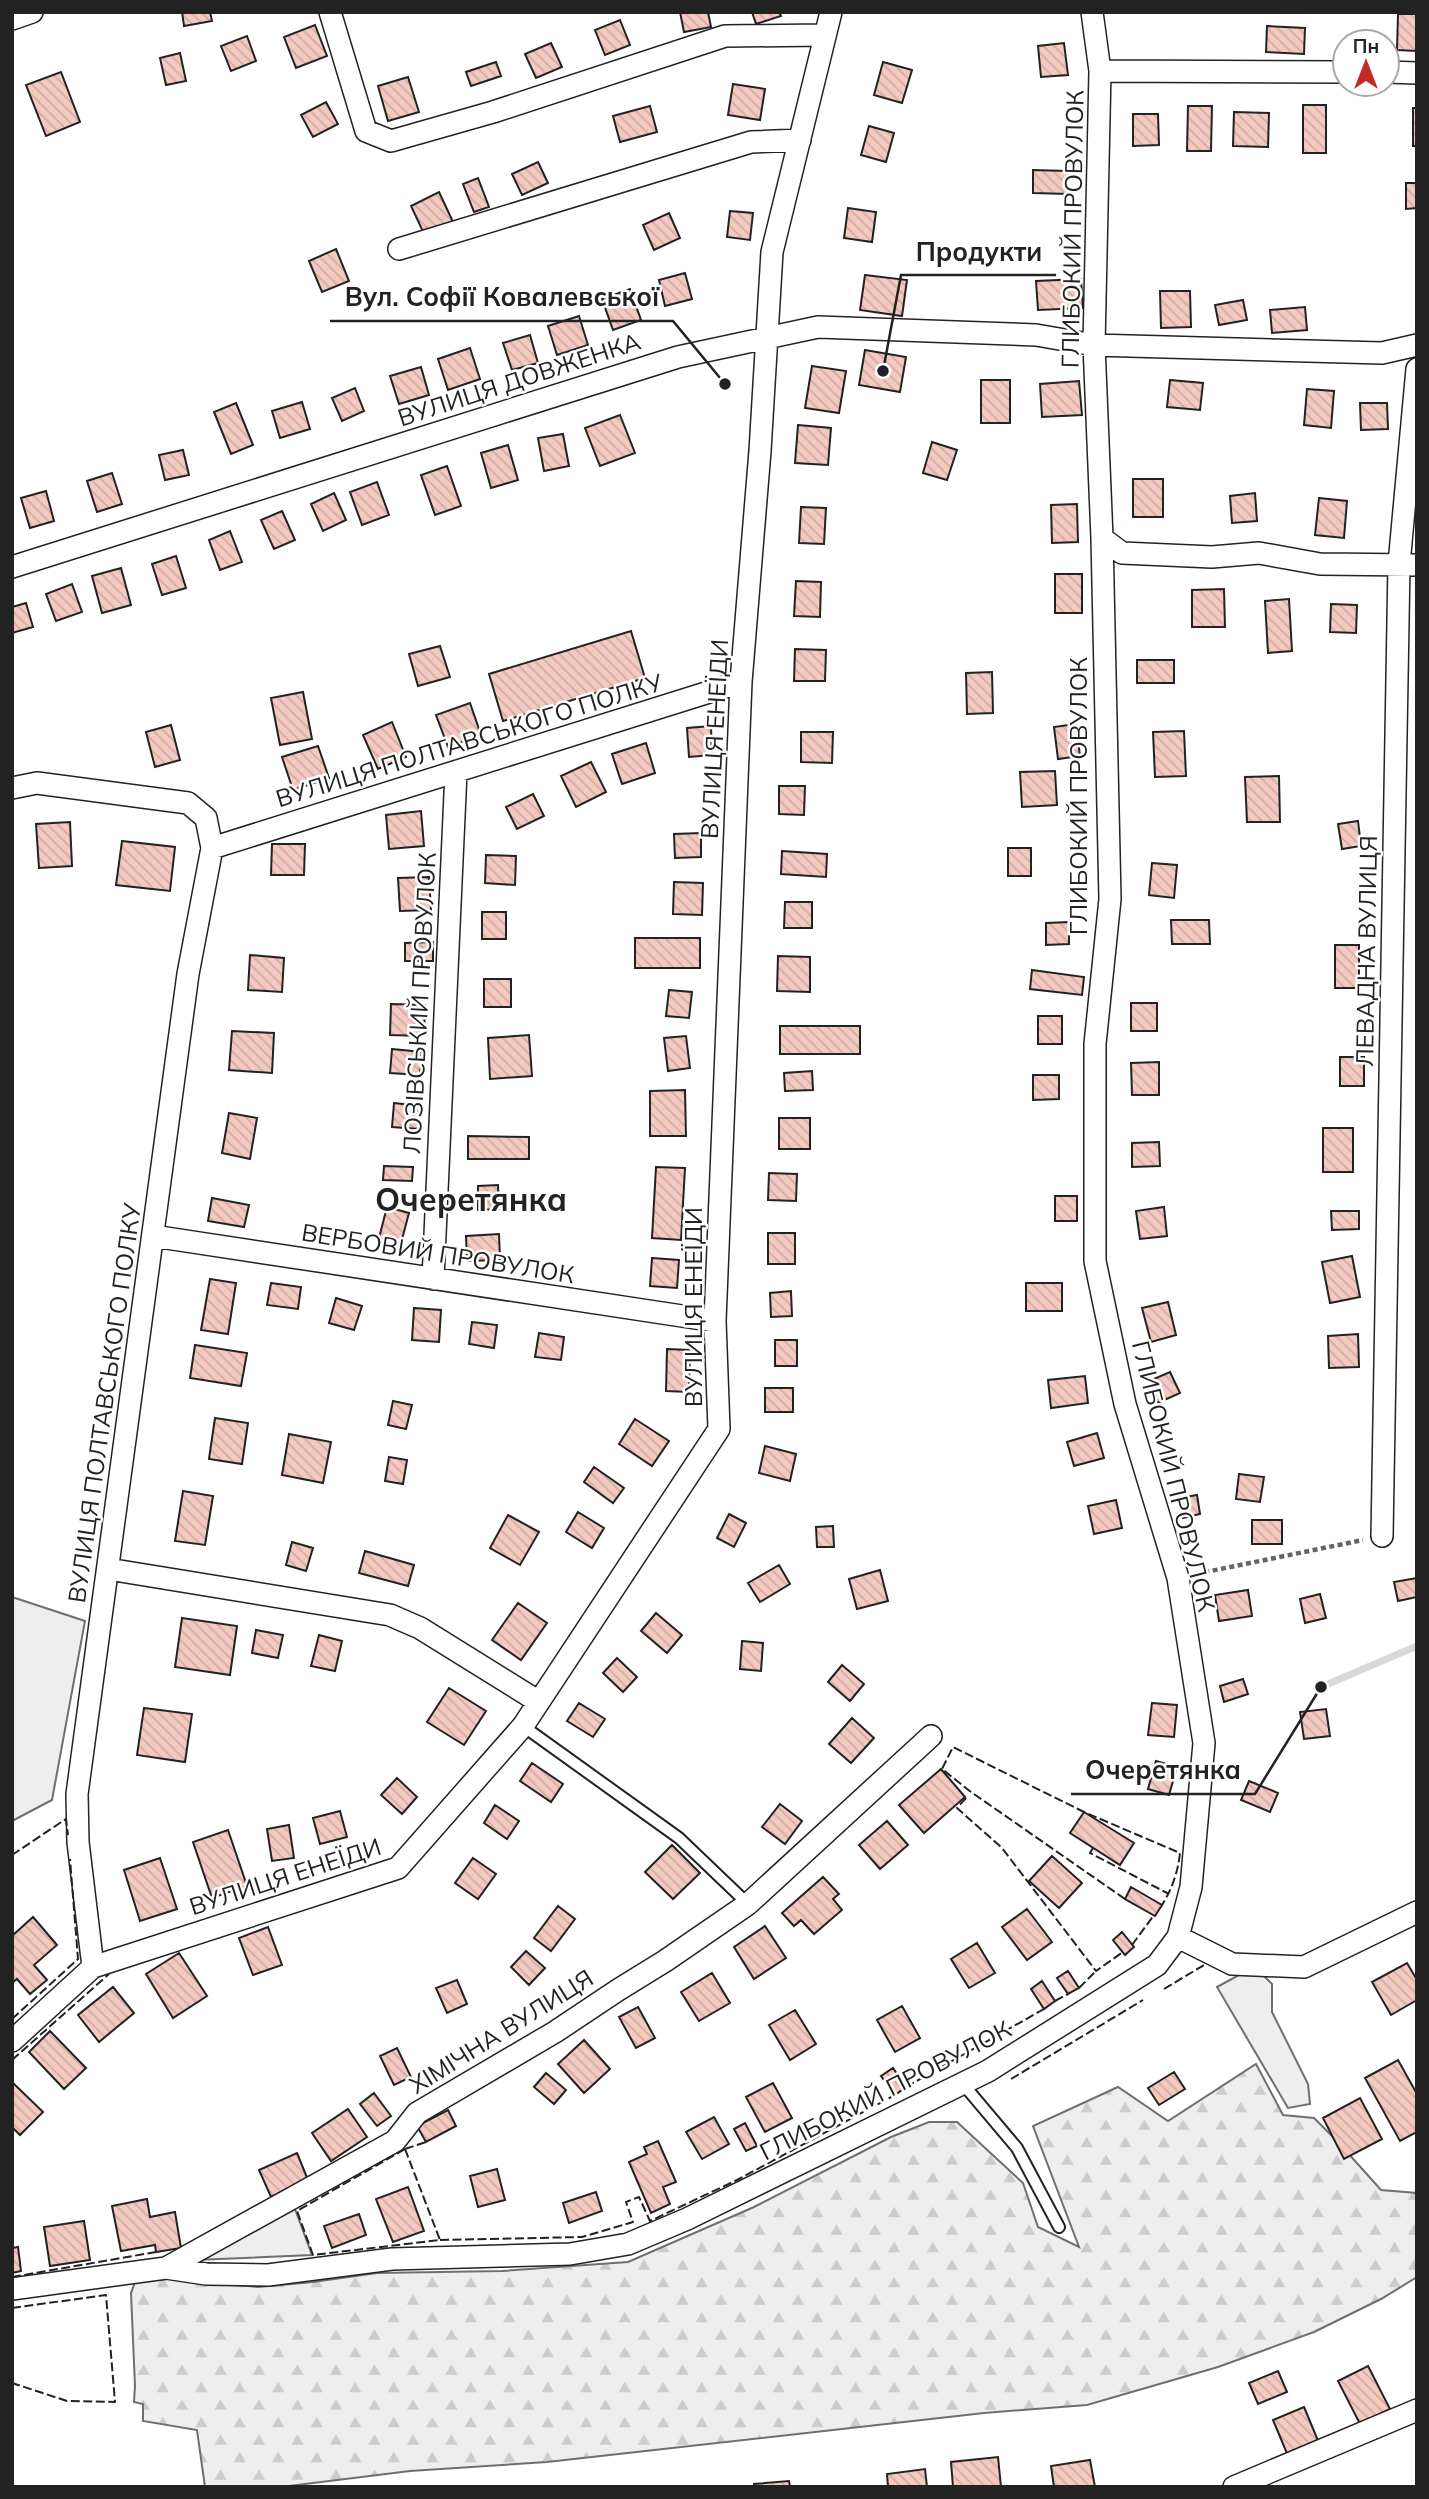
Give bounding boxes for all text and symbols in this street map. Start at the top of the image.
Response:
north arrow [1331,28,1401,98]
text: Пн [1353,34,1379,58]
street label: ГЛИБОКИЙ ПРОВУЛОК [1055,90,1089,368]
callout: Продукти [901,228,1056,275]
text: Продукти [916,235,1042,268]
callout: Вул. Софії Ковалевської [330,274,673,321]
text: Вул. Софії Ковалевської [345,280,660,313]
street label: ВУЛИЦЯ ДОВЖЕНКА [394,325,644,432]
street label: ВУЛИЦЯ ЕНЕЇДИ [694,638,734,840]
street label: ГЛИБОКИЙ ПРОВУЛОК [1063,657,1093,935]
street label: ВУЛИЦЯ ПОЛТАВСЬКОГО ПОЛКУ [272,667,666,813]
street label: ЛЕВАДНА ВУЛИЦЯ [1349,835,1383,1067]
street label: ЛОЗІВСЬКИЙ ПРОВУЛОК [396,851,442,1155]
district label: Очеретянка [375,1179,567,1219]
street label: ВУЛИЦЯ ПОЛТАВСЬКОГО ПОЛКУ [61,1201,147,1605]
street label: ВУЛИЦЯ ЕНЕЇДИ [678,1207,708,1407]
street label: ВЕРБОВИЙ ПРОВУЛОК [300,1217,577,1289]
street label: ГЛИБОКИЙ ПРОВУЛОК [1126,1338,1222,1615]
callout: Очеретянка [1071,1747,1255,1794]
text: Очеретянка [1085,1753,1241,1786]
street label: ВУЛИЦЯ ЕНЕЇДИ [185,1831,385,1921]
street label: ХІМІЧНА ВУЛИЦЯ [404,1962,598,2100]
street label: ГЛИБОКИЙ ПРОВУЛОК [754,2013,1016,2166]

